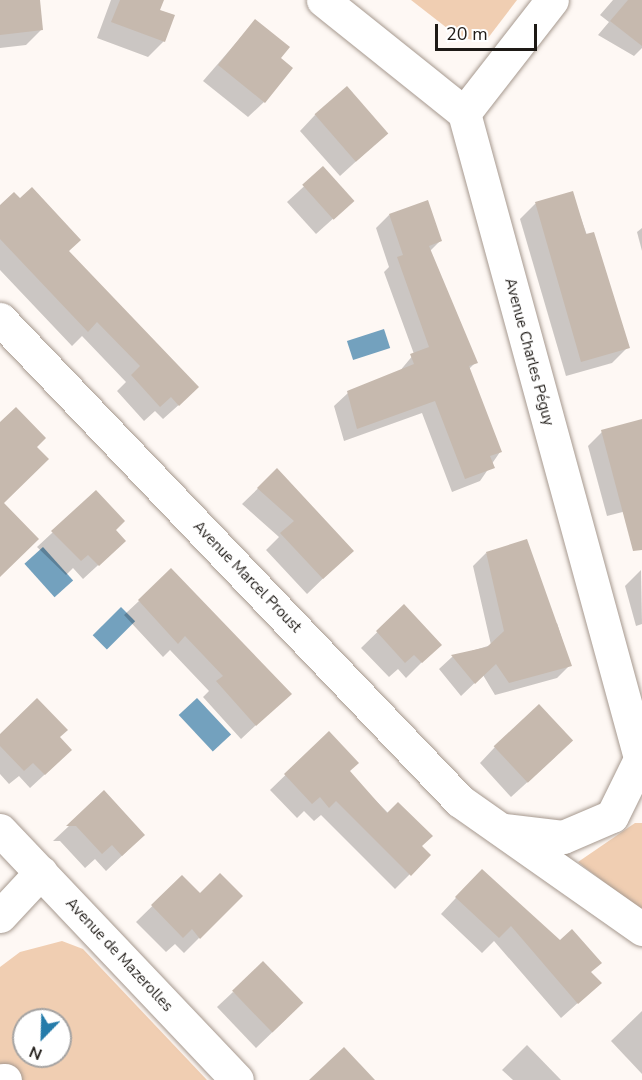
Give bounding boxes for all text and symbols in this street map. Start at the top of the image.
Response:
scale bar [438,12,540,50]
text: 20 m [446,22,488,46]
street label: Avenue Charles Péguy [501,276,557,428]
street label: Avenue Marcel Proust [189,518,305,636]
street label: Avenue de Mazerolles [62,895,176,1015]
north arrow [12,1008,72,1068]
text: N [26,1040,46,1065]

